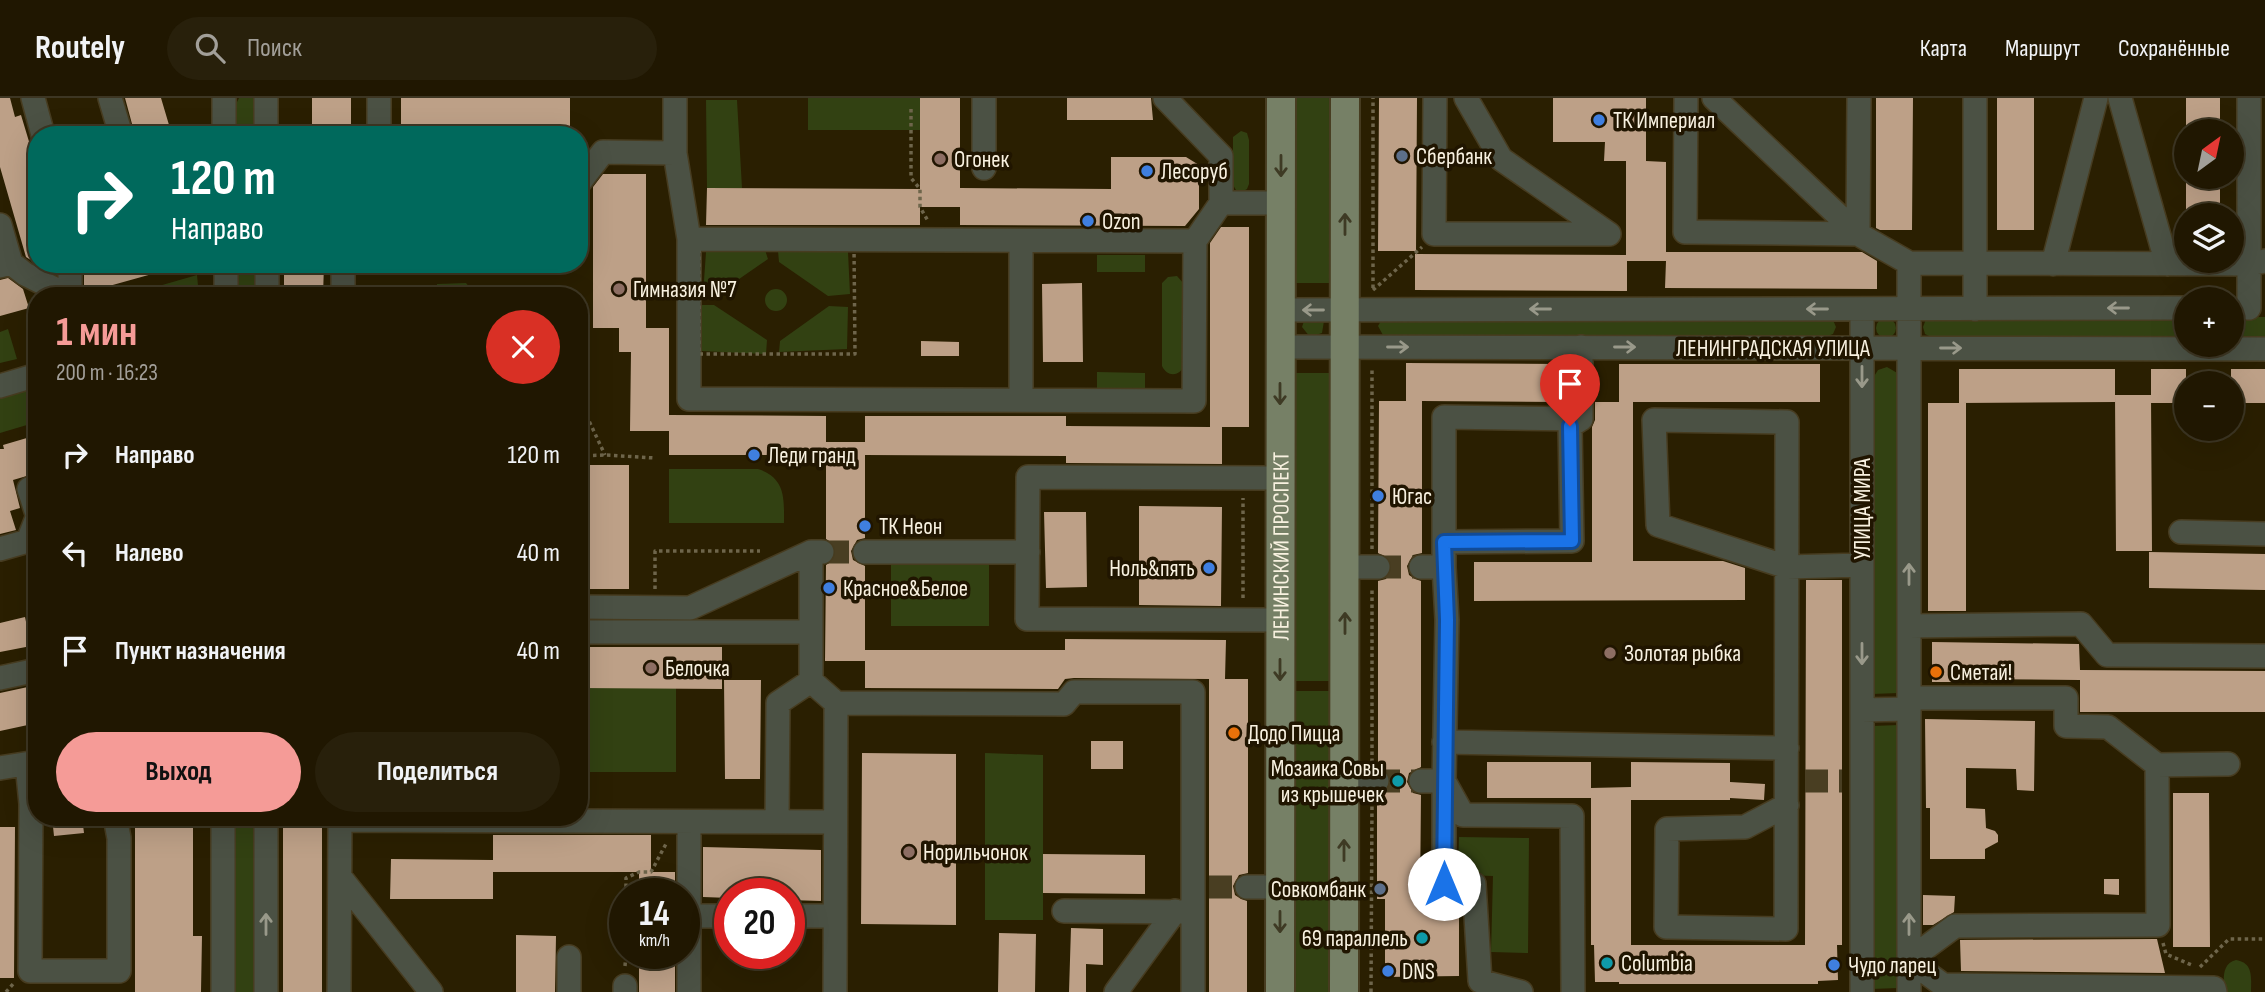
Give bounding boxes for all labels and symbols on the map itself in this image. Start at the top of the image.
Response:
place label: ТК Империал [1613,107,1715,135]
marker: ТК Империал [1591,112,1607,128]
north arrow [2174,119,2244,189]
place label: Сбербанк [1416,143,1492,171]
place label: Огонек [954,146,1010,174]
marker: Сбербанк [1394,148,1410,164]
marker: Огонек [932,151,948,167]
one-way arrow [1274,154,1288,177]
place label: Лесоруб [1161,158,1228,186]
marker: Лесоруб [1139,163,1155,179]
place label: Ozon [1102,208,1141,236]
marker: Ozon [1080,213,1096,229]
one-way arrow [1338,213,1352,236]
place label: Гимназия №7 [633,276,736,304]
marker: Гимназия №7 [611,281,627,297]
one-way arrow [1529,302,1552,316]
one-way arrow [1805,302,1828,316]
one-way arrow [2106,302,2129,315]
one-way arrow [1301,303,1324,317]
street label: ЛЕНИНГРАДСКАЯ УЛИЦА [1676,335,1870,363]
one-way arrow [1386,340,1409,354]
one-way arrow [1613,340,1636,354]
one-way arrow [1939,341,1962,355]
pin [1540,354,1600,426]
one-way arrow [1855,366,1869,389]
one-way arrow [1273,382,1287,405]
place label: Леди гранд [768,442,856,470]
marker: Леди гранд [746,447,762,463]
street label: ЛЕНИНСКИЙ ПРОСПЕКТ [1267,452,1296,640]
street label: УЛИЦА МИРА [1849,458,1877,560]
place label: Югас [1392,483,1432,511]
marker: Югас [1370,488,1386,504]
place label: ТК Неон [879,513,942,541]
marker: ТК Неон [857,518,873,534]
place label: Ноль&пять [1109,555,1195,583]
marker: Ноль&пять [1201,560,1217,576]
one-way arrow [1902,563,1916,586]
place label: Красное&Белое [843,575,968,603]
marker: Красное&Белое [821,580,837,596]
one-way arrow [1338,612,1352,635]
place label: Золотая рыбка [1624,640,1741,668]
one-way arrow [1855,642,1869,665]
marker: Золотая рыбка [1602,645,1618,661]
place label: Белочка [665,655,730,683]
one-way arrow [1273,658,1287,681]
place label: Сметай! [1950,659,2012,687]
marker: Белочка [643,660,659,676]
marker: Сметай! [1928,664,1944,680]
place label: Додо Пицца [1248,720,1340,748]
marker: Додо Пицца [1226,725,1242,741]
place label: Мозаика Совы из крышечек [1271,755,1384,809]
marker: Мозаика Совы из крышечек [1390,773,1406,789]
place label: Норильчонок [923,839,1028,867]
one-way arrow [1337,839,1351,862]
marker: Норильчонок [901,844,917,860]
position arrow [1407,847,1481,921]
place label: Совкомбанк [1271,876,1366,904]
speed limit sign: 20 [714,878,805,969]
marker: Совкомбанк [1372,881,1388,897]
one-way arrow [1273,910,1287,933]
one-way arrow [259,913,273,936]
one-way arrow [1902,913,1916,936]
place label: 69 параллель [1302,925,1408,953]
marker: 69 параллель [1414,930,1430,946]
place label: Columbia [1621,950,1693,978]
place label: Чудо ларец [1848,952,1936,980]
marker: Columbia [1599,955,1615,971]
marker: Чудо ларец [1826,957,1842,973]
place label: DNS [1402,958,1435,986]
marker: DNS [1380,963,1396,979]

